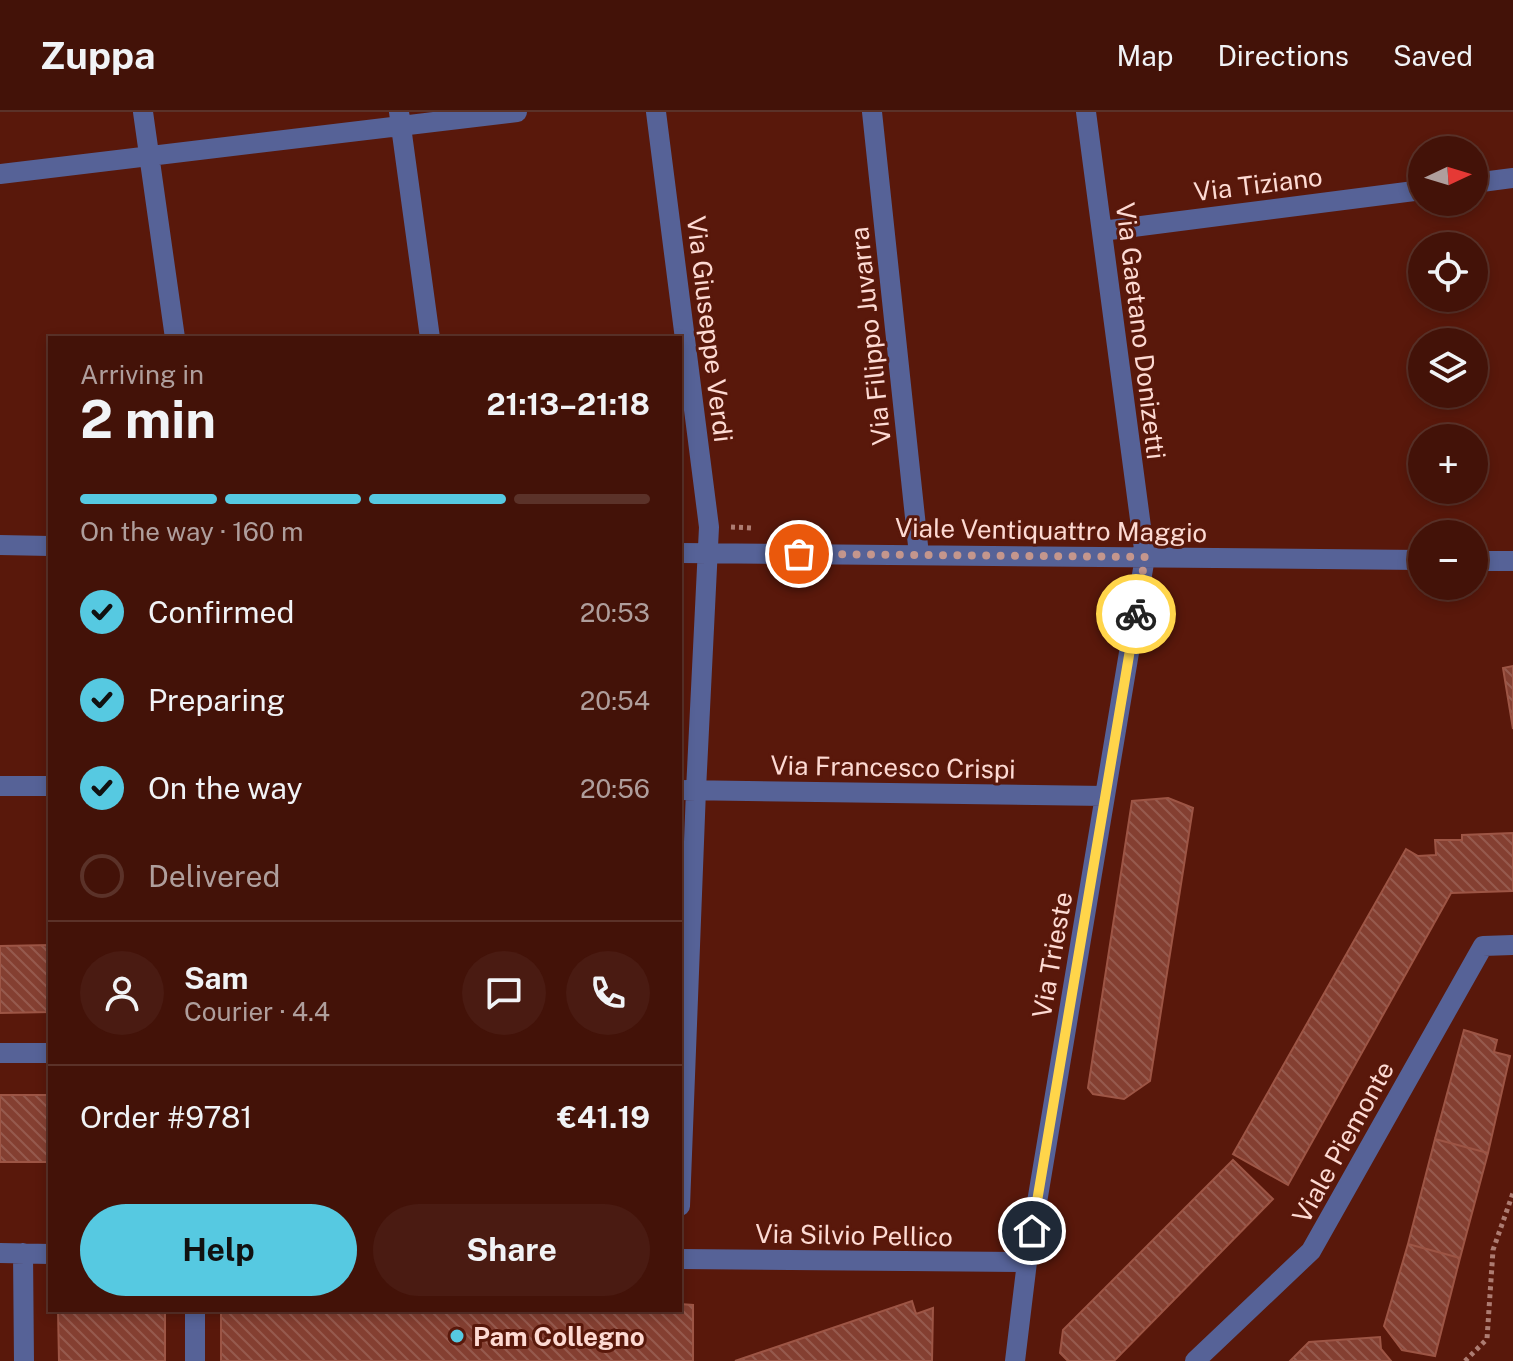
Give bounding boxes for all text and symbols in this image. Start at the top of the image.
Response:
text: Zuppa [40,33,155,78]
text: Map [1117,39,1173,72]
text: Directions [1217,39,1349,72]
text: Saved [1393,39,1473,72]
north arrow [1408,136,1488,216]
map controls [1408,136,1488,600]
street label: Via Tiziano [1192,161,1324,207]
street label: Via Gaetano Donizetti [1110,201,1172,461]
street label: Via Giuseppe Verdi [681,214,739,444]
street label: Via Filippo Juvarra [843,225,897,447]
button: locate [1408,232,1488,312]
button: layers [1408,328,1488,408]
text: Arriving in [80,359,204,390]
text: 21:13–21:18 [487,386,650,422]
text: 2 min [80,389,216,450]
button: + [1408,424,1488,504]
street label: Viale Ventiquattro Maggio [895,512,1207,548]
text: On the way · 160 m [80,516,304,547]
pin [765,520,833,588]
button: − [1408,520,1488,600]
icon: bag [777,532,821,576]
courier [1096,574,1176,654]
icon: check [80,590,124,634]
icon: bike [1114,592,1158,636]
text: Confirmed [148,594,294,630]
text: 20:53 [580,597,650,628]
icon: check [80,678,124,722]
text: Preparing [148,682,285,718]
text: 20:54 [580,685,650,716]
street label: Via Francesco Crispi [770,749,1016,785]
icon: check [80,766,124,810]
text: On the way [148,770,302,806]
text: 20:56 [580,773,650,804]
text: Delivered [148,858,280,894]
street label: Via Trieste [1026,889,1078,1021]
button: person [80,951,164,1035]
button: chat [462,951,546,1035]
button: phone [566,951,650,1035]
text: Sam [184,960,248,996]
text: Courier · 4.4 [184,996,330,1027]
street label: Viale Piemonte [1286,1056,1400,1228]
text: Order #9781 [80,1099,253,1135]
text: €41.19 [557,1099,650,1135]
pin [998,1197,1066,1265]
button: Help [80,1204,357,1296]
button: Share [373,1204,650,1296]
icon: home [1010,1209,1054,1253]
street label: Via Silvio Pellico [755,1218,953,1252]
place label: Pam Collegno [473,1321,645,1352]
marker: Pam Collegno [448,1327,466,1345]

